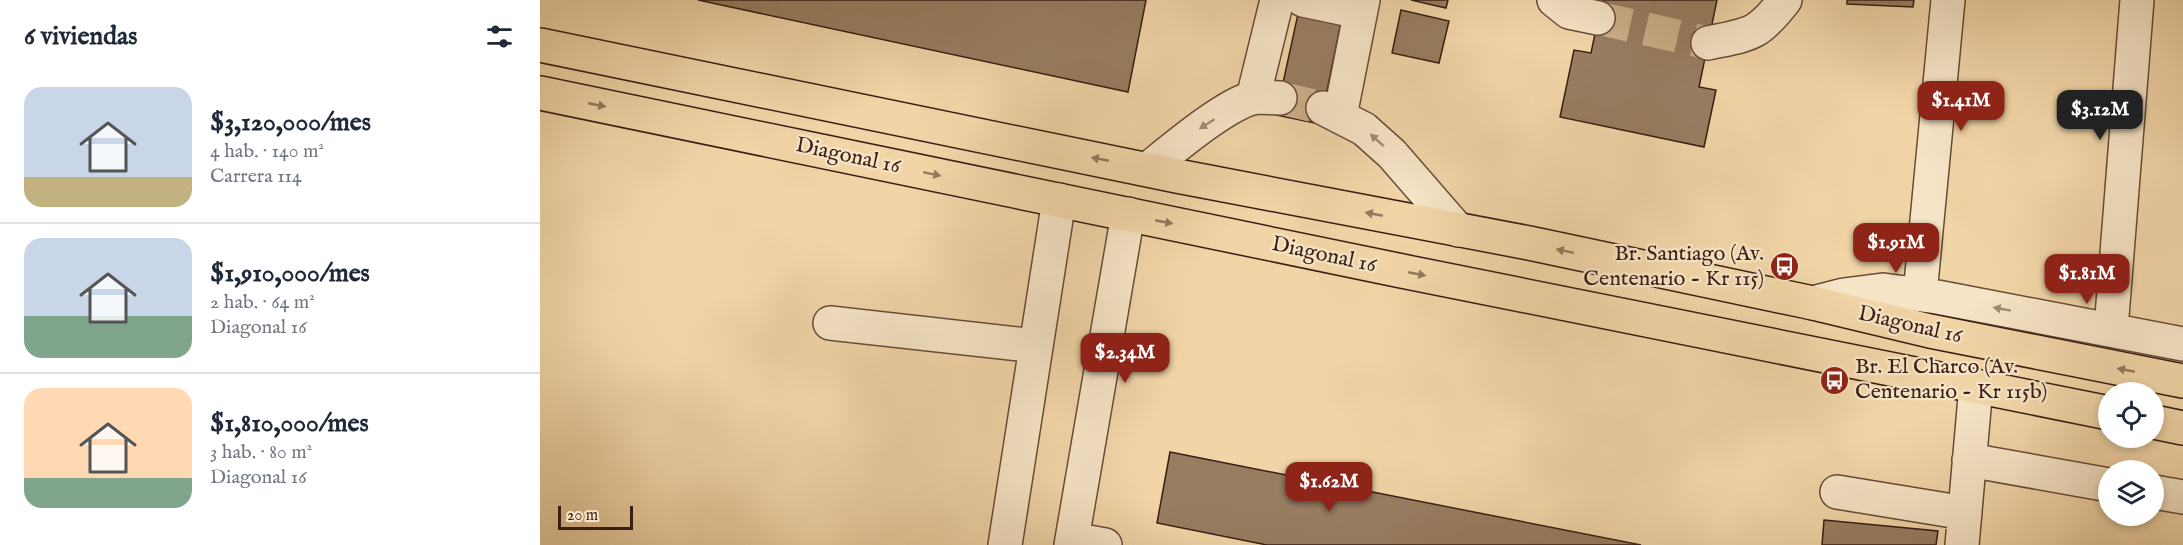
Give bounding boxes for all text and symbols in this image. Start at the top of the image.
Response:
text: 6 viviendas [24,20,137,53]
icon: filters [483,20,516,53]
pin: $1.41M [1912,81,2010,132]
text: $1.41M [1931,88,1991,113]
pin: $3.12M [2051,90,2149,141]
text: $3.12M [2071,97,2129,122]
one-way arrow [588,101,607,110]
text: $3,120,000/mes [210,106,371,139]
icon: home [72,111,144,183]
one-way arrow [1199,118,1215,129]
street label: Diagonal 16 [793,131,904,181]
one-way arrow [1369,133,1384,147]
text: 4 hab. · 140 m² [210,139,324,164]
one-way arrow [1090,154,1109,163]
text: Carrera 114 [210,164,302,189]
one-way arrow [923,169,942,179]
one-way arrow [1364,209,1383,218]
one-way arrow [1155,218,1174,227]
pin: $1.91M [1847,223,1945,274]
street label: Diagonal 16 [1269,230,1380,280]
text: $1.91M [1867,230,1925,255]
place label: Br. Santiago (Av. Centenario - Kr 115) [1583,240,1764,293]
one-way arrow [1555,246,1574,255]
bus stop icon: Br. Santiago (Av. Centenario - Kr 115) [1769,251,1801,283]
pin: $1.81M [2038,254,2136,305]
text: $1,910,000/mes [210,257,370,290]
text: $1.81M [2059,261,2115,286]
icon: home [72,262,144,334]
one-way arrow [1408,270,1427,279]
text: 2 hab. · 64 m² [210,290,315,315]
street label: Diagonal 16 [1855,299,1966,351]
one-way arrow [1992,304,2011,313]
text: Diagonal 16 [210,315,307,340]
pin: $2.34M [1076,333,1174,384]
text: $2.34M [1095,340,1155,365]
place label: Br. El Charco (Av. Centenario - Kr 115b) [1855,353,2047,406]
bus stop icon: Br. El Charco (Av. Centenario - Kr 115b) [1818,364,1850,396]
one-way arrow [2116,365,2135,374]
map controls [2098,382,2164,526]
button: locate [2098,382,2164,448]
text: $1,810,000/mes [210,407,369,440]
icon: home [72,412,144,484]
text: 3 hab. · 80 m² [210,440,312,465]
button: layers [2098,460,2164,526]
pin: $1.62M [1280,462,1378,513]
text: Diagonal 16 [210,465,307,490]
text: $1.62M [1299,469,1359,494]
scale bar [558,503,633,530]
text: 20 m [567,506,598,526]

